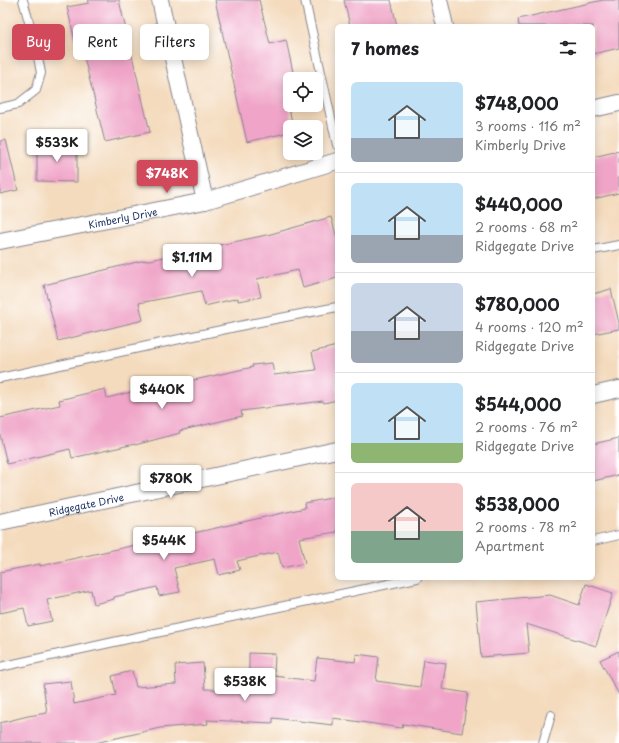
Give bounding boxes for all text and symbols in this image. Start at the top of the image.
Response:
chip: Buy [12,24,65,60]
chip: Rent [73,24,132,60]
chip: Filters [140,24,209,60]
text: 7 homes [351,35,419,61]
icon: filters [557,37,579,59]
map controls [283,72,323,160]
button: locate [283,72,323,112]
text: $748,000 [475,90,559,116]
icon: home [383,98,431,146]
text: 3 rooms · 116 m² [475,116,581,135]
button: layers [283,120,323,160]
pin: $533K [29,129,85,163]
text: $533K [36,132,78,151]
text: Kimberly Drive [475,135,566,154]
pin: $748K [139,160,195,194]
text: $748K [146,163,188,182]
text: $440,000 [475,191,563,217]
icon: home [383,199,431,247]
street label: Kimberly Drive [87,203,158,231]
text: 2 rooms · 68 m² [475,217,578,236]
text: Ridgegate Drive [475,236,574,255]
pin: $1.11M [159,244,225,278]
text: $1.11M [172,247,212,266]
text: $780,000 [475,291,560,317]
icon: home [383,299,431,347]
text: 4 rooms · 120 m² [475,317,584,336]
text: Ridgegate Drive [475,336,574,355]
pin: $440K [134,376,190,410]
text: $440K [139,379,185,398]
text: $544,000 [475,391,561,417]
icon: home [383,399,431,447]
text: 2 rooms · 76 m² [475,417,578,436]
text: Ridgegate Drive [475,436,574,455]
pin: $780K [143,465,199,499]
text: $780K [149,468,193,487]
street label: Ridgegate Drive [47,488,125,519]
text: $538,000 [475,491,560,517]
icon: home [383,499,431,547]
text: 2 rooms · 78 m² [475,517,577,536]
pin: $544K [136,527,192,561]
text: $544K [142,530,186,549]
text: Apartment [475,536,544,555]
pin: $538K [217,668,273,702]
text: $538K [223,671,267,690]

